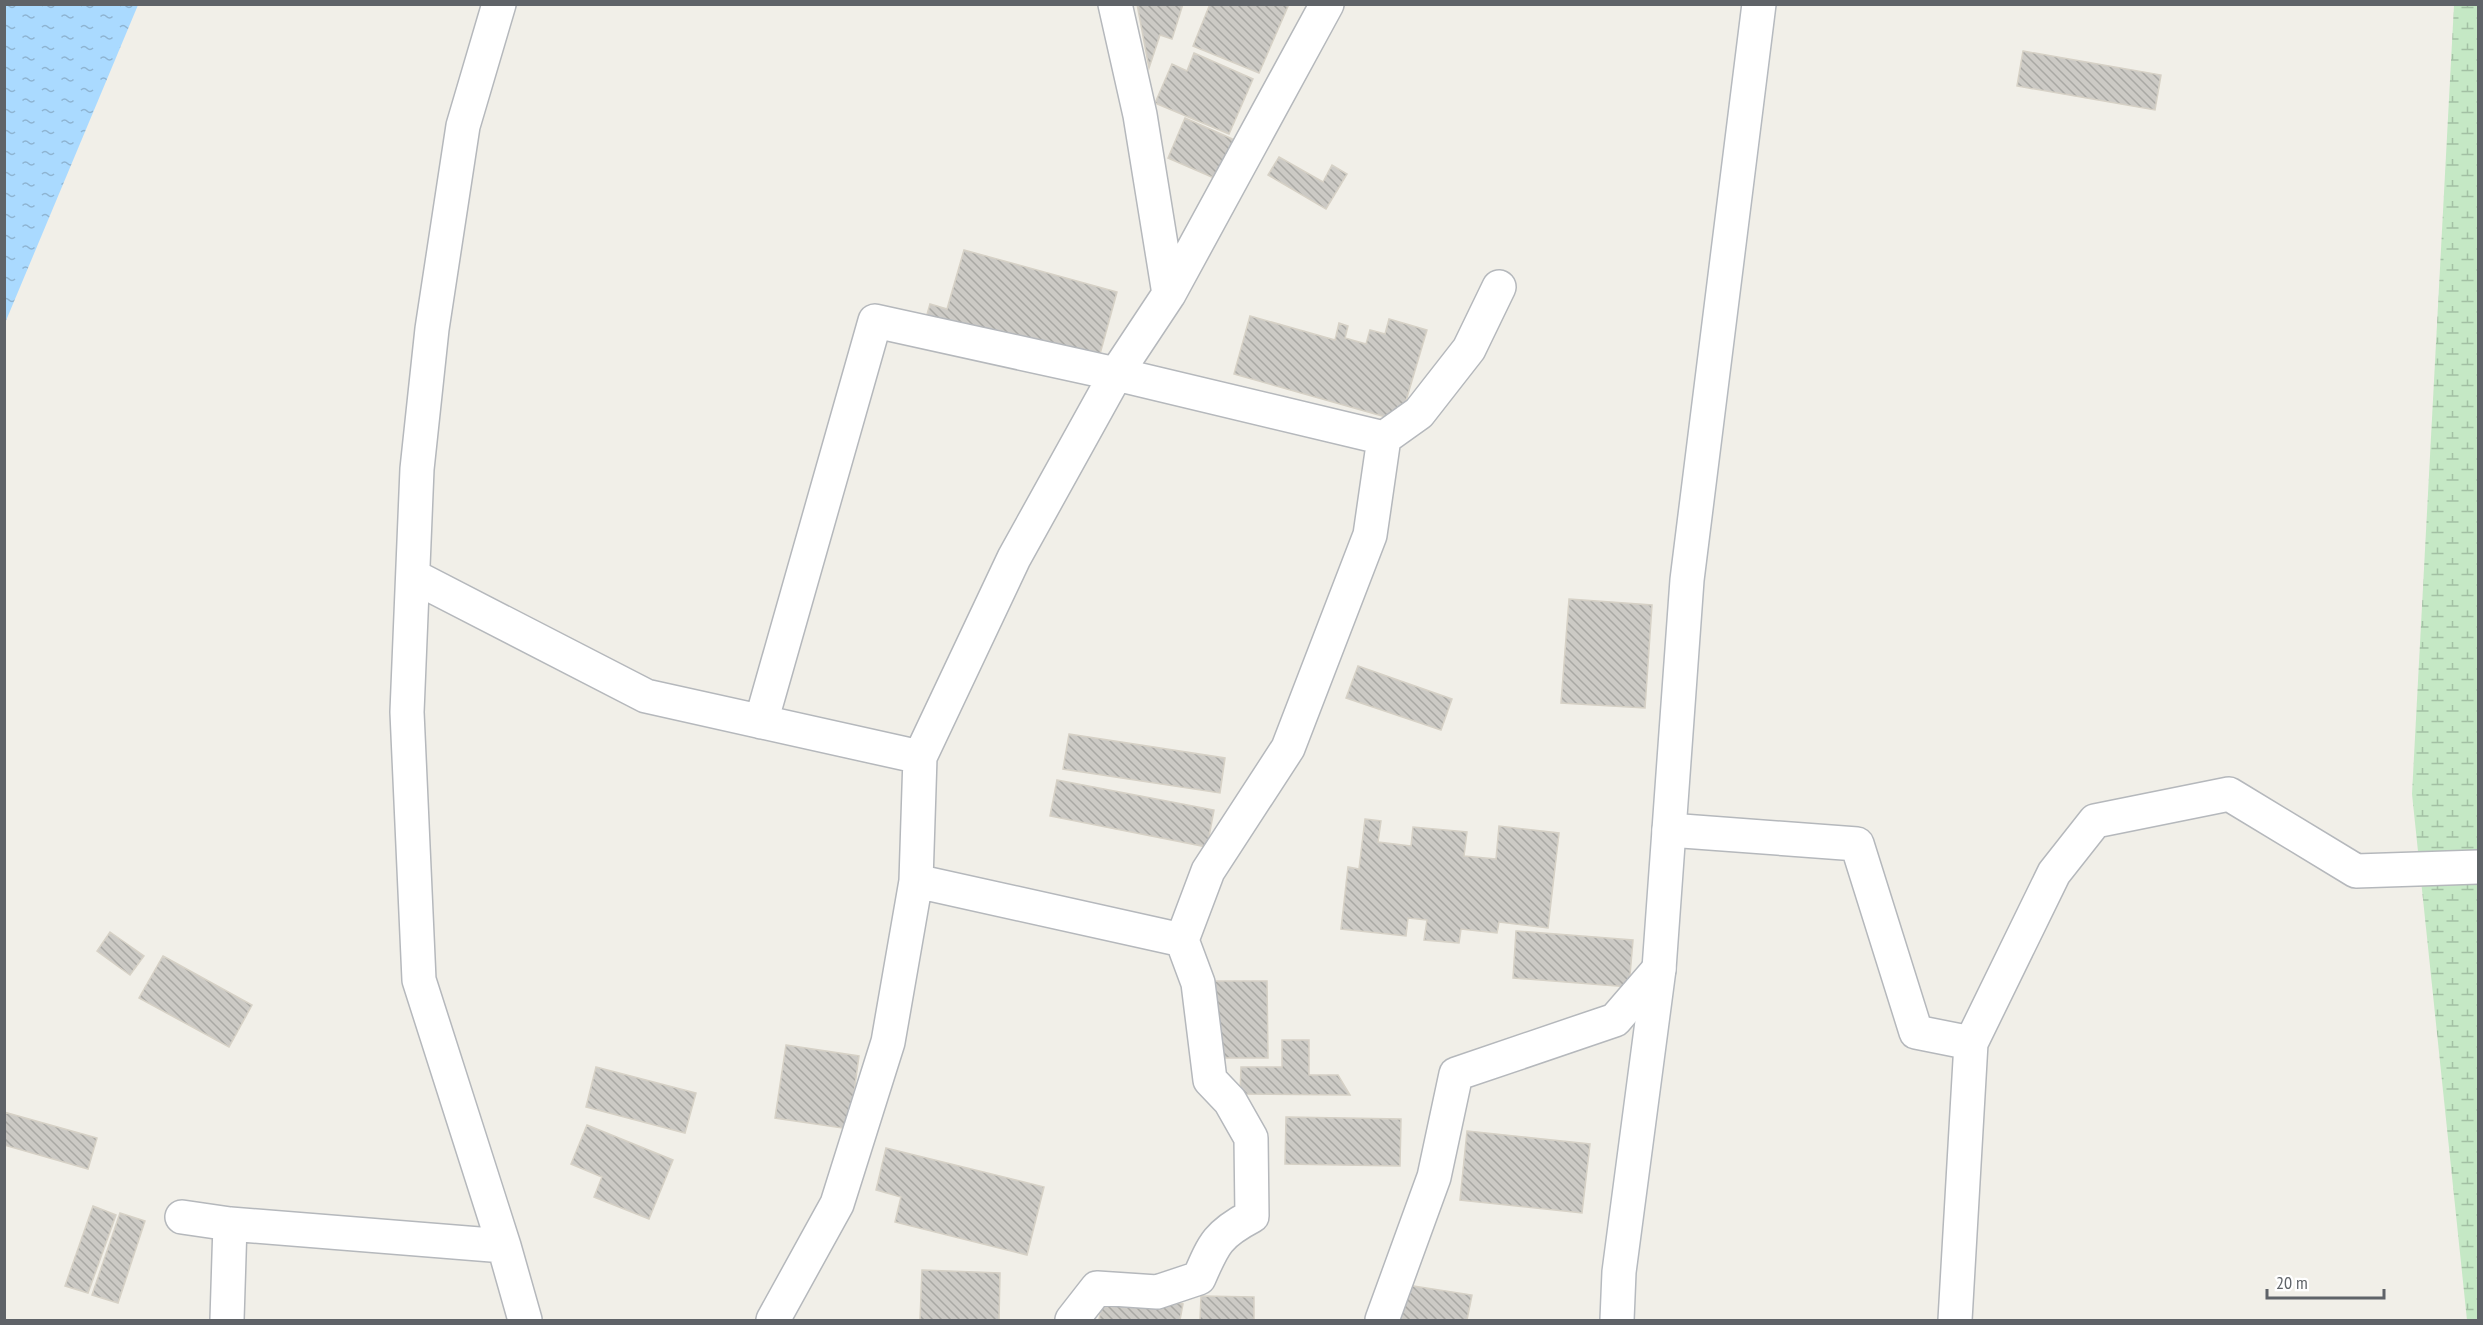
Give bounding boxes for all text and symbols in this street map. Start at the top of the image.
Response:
scale bar [2267,1262,2384,1300]
text: 20 m [2276,1271,2308,1294]

